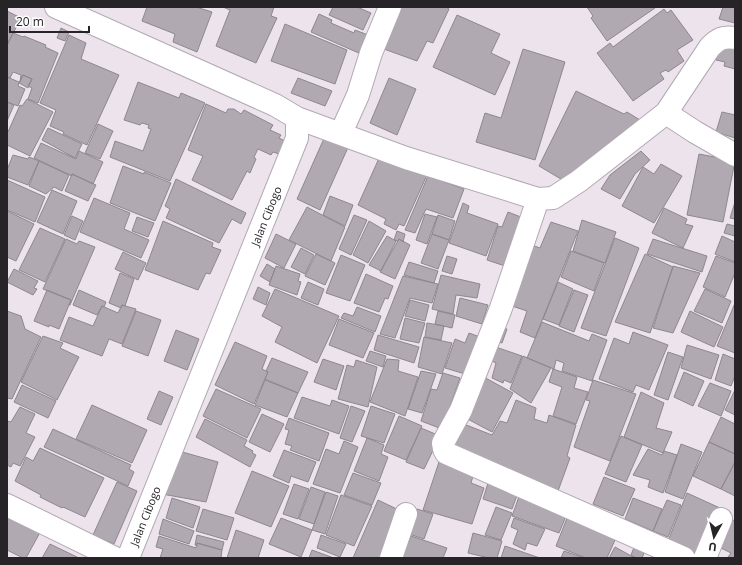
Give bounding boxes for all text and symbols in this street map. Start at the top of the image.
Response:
scale bar [10,8,89,34]
text: 20 m [16,13,44,30]
street label: Jalan Cibogo [247,184,285,249]
street label: Jalan Cibogo [126,484,164,549]
north arrow [694,517,734,557]
text: U [707,539,718,555]

